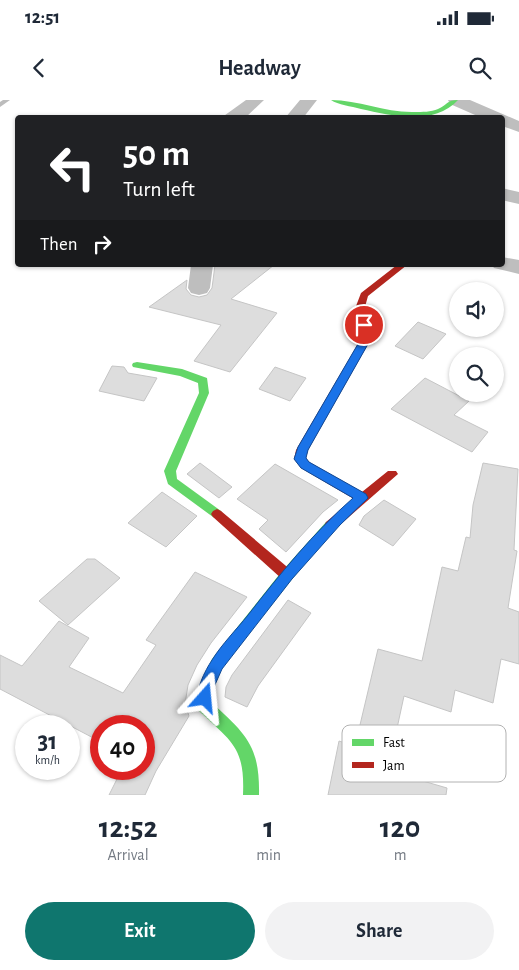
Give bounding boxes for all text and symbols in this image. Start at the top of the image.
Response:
text: 12:51 [25,8,60,27]
icon: back [25,54,53,82]
icon: search [466,54,494,82]
text: Headway [218,57,301,79]
icon: left [40,135,105,200]
text: 50 m [123,137,190,172]
text: Turn left [123,178,195,200]
icon: right [88,230,116,258]
text: Then [40,235,78,254]
map controls [449,282,504,402]
button: sound [449,282,504,337]
pin [343,304,385,346]
icon: arrive [350,311,378,339]
button: search [449,347,504,402]
position arrow [178,671,230,723]
speed limit sign: 40 [90,715,155,780]
legend [342,725,506,782]
text: 31 [38,729,57,754]
text: Fast [383,736,405,750]
text: km/h [35,754,60,766]
text: Jam [383,759,405,773]
text: 12:52 [99,813,158,843]
text: 1 [263,813,274,843]
text: 120 [380,813,420,843]
text: Arrival [108,847,149,863]
text: min [256,847,281,863]
text: m [394,847,406,863]
button: Exit [25,902,255,960]
button: Share [265,902,494,960]

